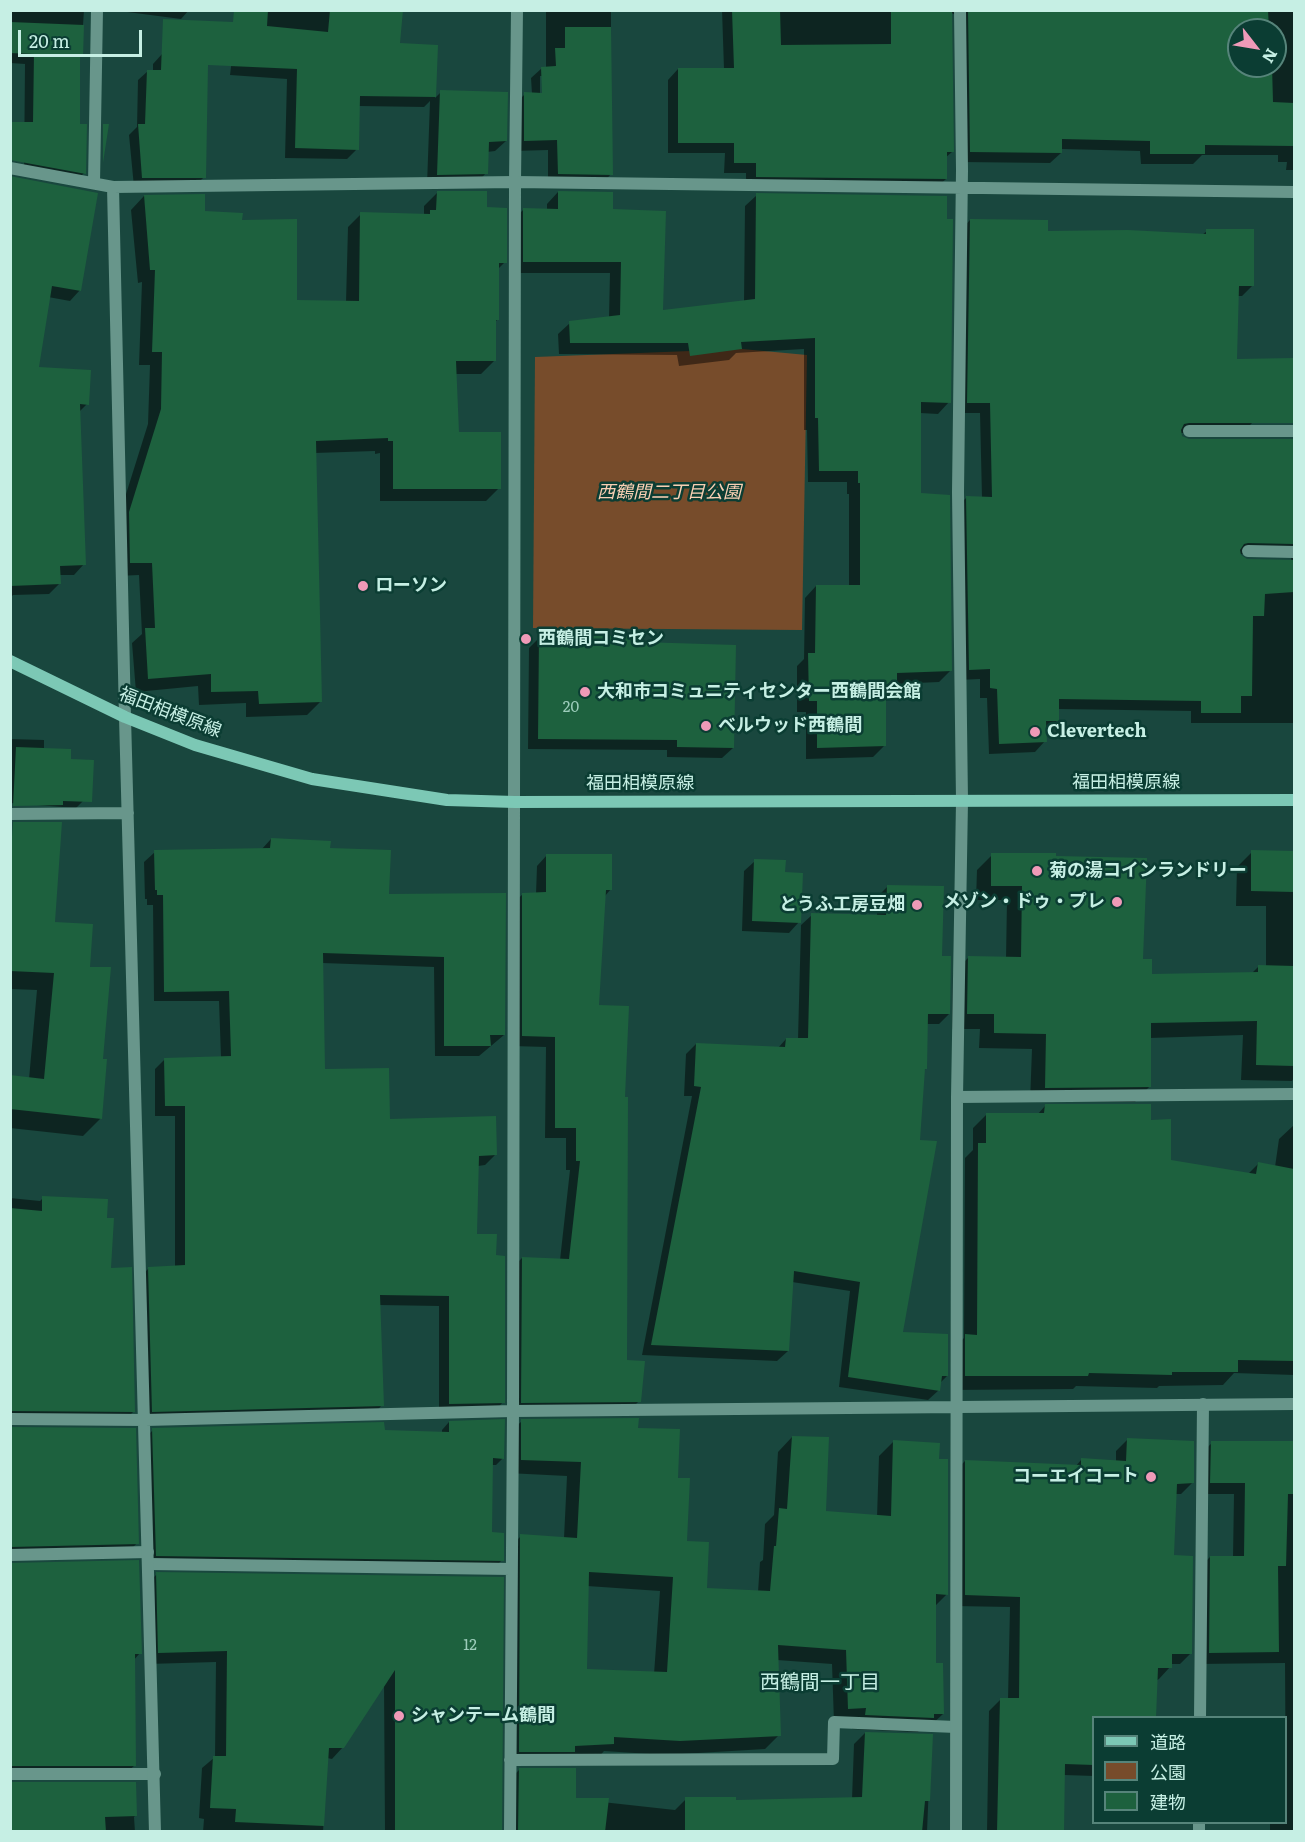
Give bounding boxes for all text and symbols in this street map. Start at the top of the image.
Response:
scale bar [21,18,146,56]
north arrow [1227,18,1287,78]
text: 20 m [29,27,70,54]
text: N [1257,44,1284,68]
park label: 西鶴間二丁目公園 [597,482,741,504]
place label: ローソン [375,575,447,597]
marker: ローソン [356,579,370,593]
place label: 西鶴間コミセン [538,628,664,650]
marker: 西鶴間コミセン [519,632,533,646]
place label: 大和市コミュニティセンター西鶴間会館 [597,681,921,703]
street label: 福田相模原線 [116,684,224,742]
marker: 大和市コミュニティセンター西鶴間会館 [578,685,592,699]
house number: 20 [563,699,579,717]
place label: ベルウッド西鶴間 [718,715,862,737]
marker: ベルウッド西鶴間 [699,719,713,733]
place label: Clevertech [1047,721,1147,743]
marker: Clevertech [1028,725,1042,739]
street label: 福田相模原線 [1072,772,1180,794]
street label: 福田相模原線 [586,773,694,795]
place label: 菊の湯コインランドリー [1049,860,1247,882]
marker: 菊の湯コインランドリー [1030,864,1044,878]
place label: メゾン・ドゥ・プレ [943,891,1105,913]
place label: とうふ工房豆畑 [779,894,905,916]
marker: メゾン・ドゥ・プレ [1110,895,1124,909]
marker: とうふ工房豆畑 [910,898,924,912]
place label: コーエイコート [1013,1466,1139,1488]
marker: コーエイコート [1144,1470,1158,1484]
house number: 12 [463,1637,477,1655]
district label: 西鶴間一丁目 [760,1671,880,1695]
place label: シャンテーム鶴間 [411,1705,555,1727]
marker: シャンテーム鶴間 [392,1709,406,1723]
legend [1092,1716,1287,1824]
text: 道路 [1150,1728,1186,1755]
text: 公園 [1150,1758,1186,1785]
text: 建物 [1150,1788,1186,1815]

